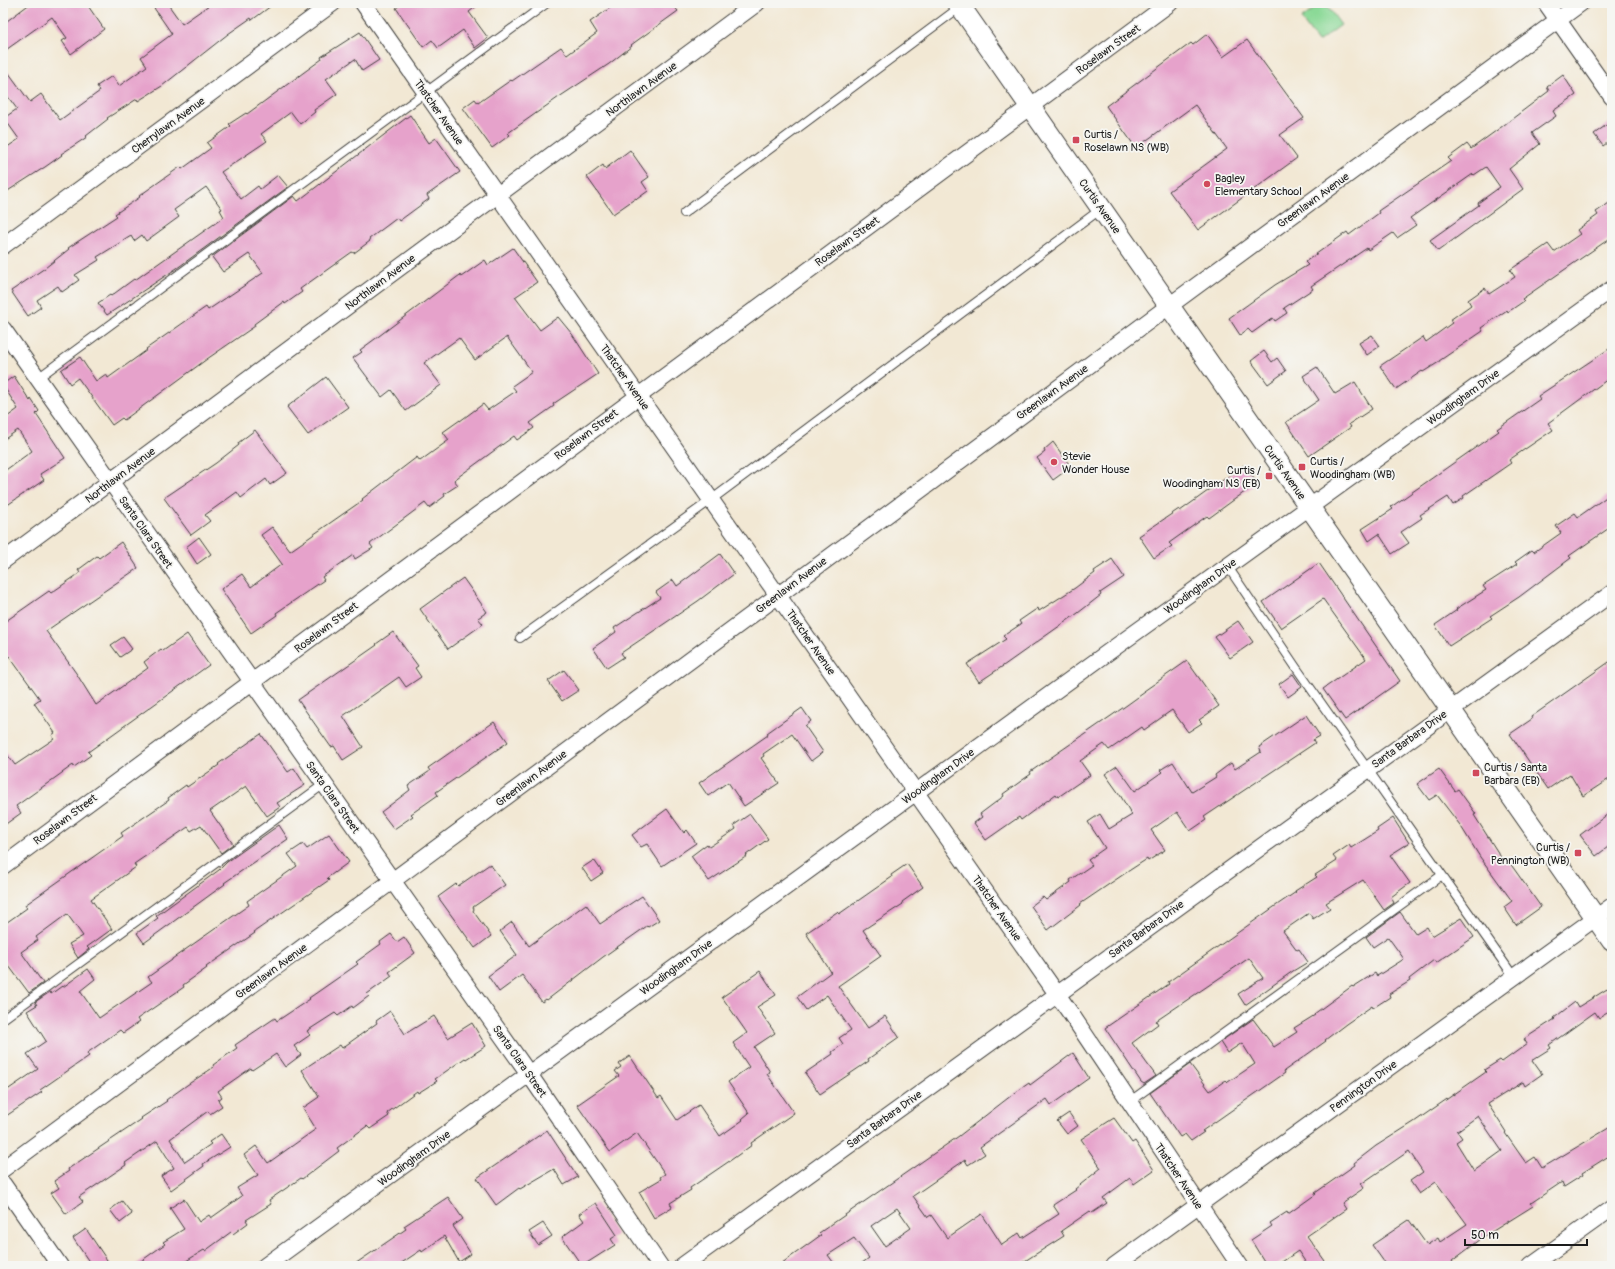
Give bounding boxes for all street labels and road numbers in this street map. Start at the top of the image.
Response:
street label: Roselawn Street [1074,21,1143,77]
street label: Northlawn Avenue [603,59,680,119]
street label: Thatcher Avenue [411,77,466,148]
street label: Cherrylawn Avenue [129,94,208,156]
street label: Greenlawn Avenue [1275,170,1352,231]
street label: Curtis Avenue [1076,176,1124,237]
street label: Roselawn Street [813,213,882,269]
street label: Northlawn Avenue [343,251,418,313]
street label: Thatcher Avenue [597,342,652,413]
street label: Greenlawn Avenue [1014,362,1091,423]
street label: Woodingham Drive [1425,366,1502,428]
street label: Roselawn Street [552,406,621,463]
street label: Curtis Avenue [1261,442,1309,503]
street label: Northlawn Avenue [83,444,158,506]
street label: Santa Clara Street [116,494,176,571]
street label: Greenlawn Avenue [753,554,830,616]
street label: Woodingham Drive [1162,555,1239,617]
street label: Roselawn Street [292,599,361,656]
street label: Thatcher Avenue [783,607,838,678]
street label: Santa Barbara Drive [1369,707,1450,771]
street label: Woodingham Drive [900,745,977,807]
street label: Greenlawn Avenue [493,747,570,809]
street label: Santa Clara Street [303,759,363,836]
street label: Roselawn Street [31,791,100,848]
street label: Thatcher Avenue [969,873,1024,944]
street label: Santa Barbara Drive [1106,897,1187,961]
street label: Woodingham Drive [638,936,715,998]
street label: Greenlawn Avenue [233,941,310,1002]
street label: Santa Clara Street [490,1023,550,1100]
street label: Pennington Drive [1327,1057,1400,1115]
street label: Santa Barbara Drive [844,1087,925,1151]
street label: Woodingham Drive [376,1127,453,1189]
street label: Thatcher Avenue [1152,1141,1206,1212]

